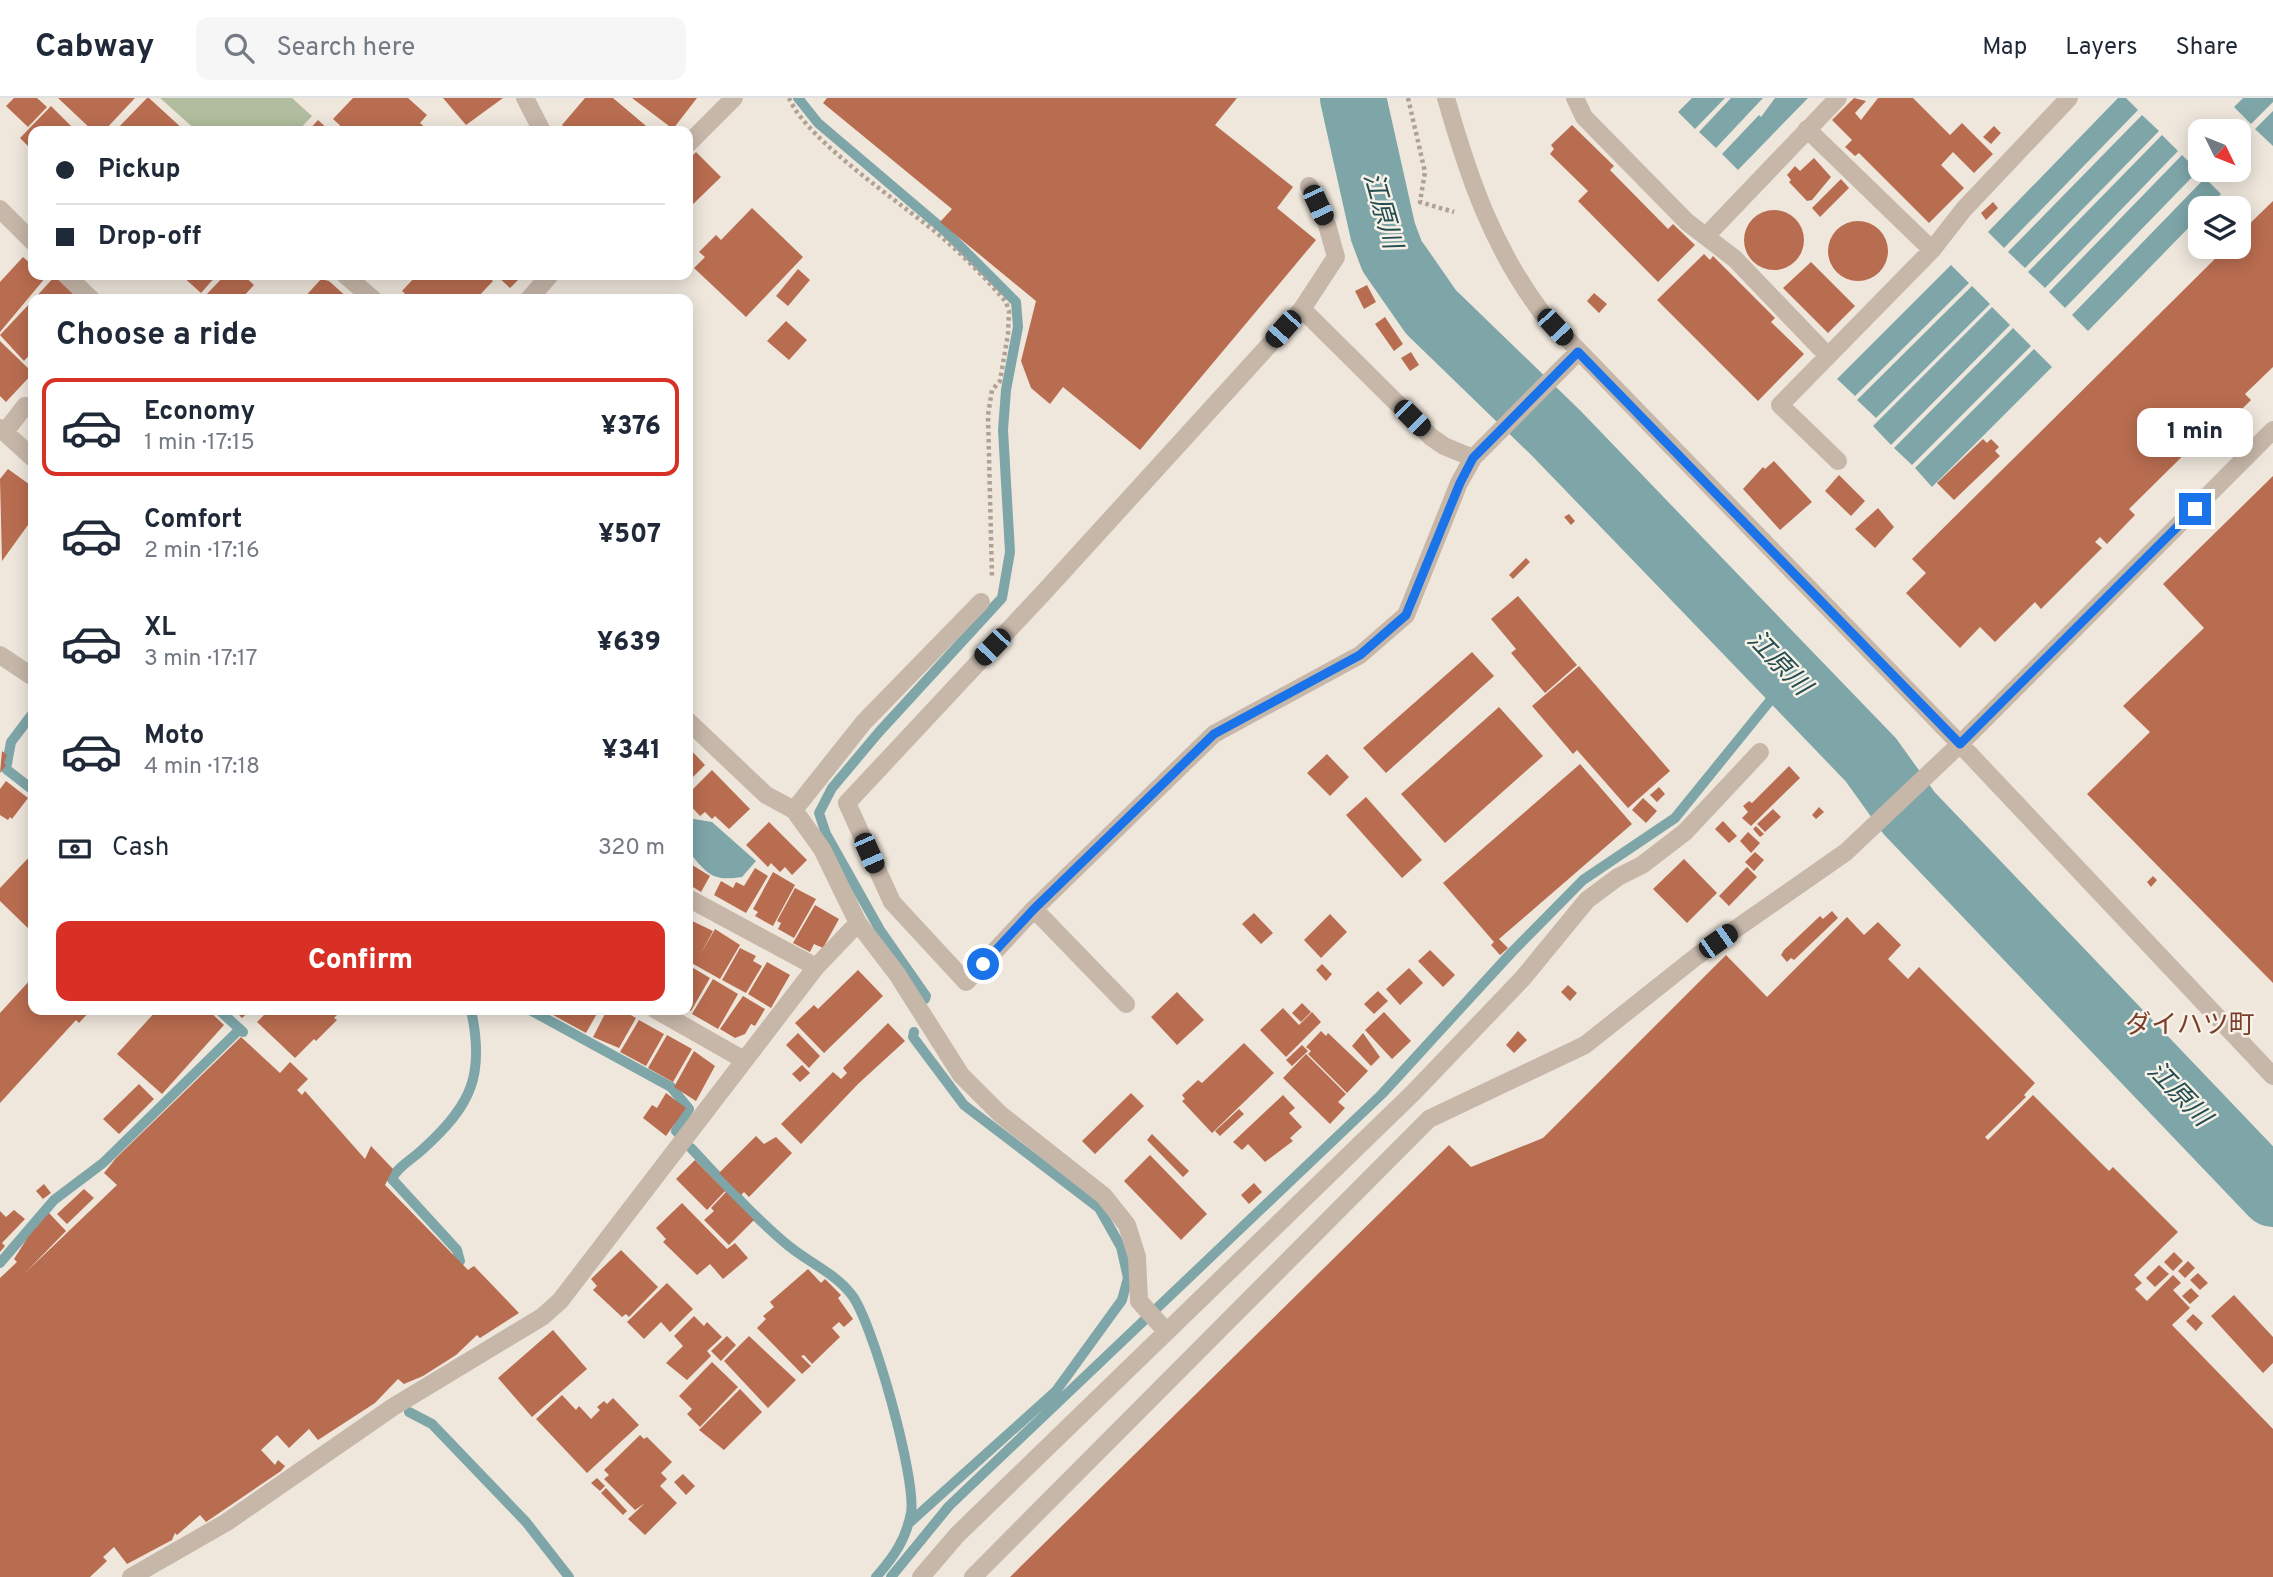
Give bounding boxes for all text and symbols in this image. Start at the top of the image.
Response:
search box [196,17,686,80]
text: Cabway [35,27,154,69]
icon: search [220,29,258,67]
text: Search here [276,32,415,65]
text: Map [1982,33,2027,63]
text: Layers [2065,33,2137,63]
text: Share [2175,33,2238,63]
north arrow [2188,119,2250,182]
map controls [2188,119,2251,259]
text: Pickup [98,154,181,187]
water label: 江原川 [1354,169,1408,256]
car [1300,182,1337,228]
button: layers [2188,196,2251,259]
text: Drop-off [98,221,201,254]
car [1533,304,1578,350]
car [1262,306,1305,352]
text: Choose a ride [56,316,257,356]
icon: car [60,396,123,459]
text: Economy [144,396,255,429]
car [1390,396,1435,440]
callout: 1 min [2137,408,2253,456]
text: ¥376 [601,411,661,444]
text: 1 min [2167,418,2223,447]
text: 1 min · 17:15 [144,429,255,458]
route end [2179,493,2211,525]
icon: car [60,504,123,567]
text: Comfort [144,504,242,537]
text: ¥507 [598,519,661,552]
text: 2 min · 17:16 [144,537,260,566]
icon: car [60,612,123,675]
text: XL [144,612,176,645]
water label: 江原川 [1739,624,1819,706]
car [970,625,1015,669]
text: ¥639 [597,627,661,660]
text: 3 min · 17:17 [144,645,258,674]
icon: car [60,720,123,783]
text: Moto [144,720,204,753]
text: ¥341 [602,735,661,768]
text: 4 min · 17:18 [144,753,260,782]
icon: cash [56,830,94,868]
car [851,830,888,876]
text: Cash [112,832,169,865]
text: 320 m [598,834,665,863]
car [1695,920,1742,962]
button: Confirm [56,921,665,1001]
route start [967,948,999,980]
district label: ダイハツ町 [2125,1010,2255,1043]
water label: 江原川 [2139,1055,2219,1137]

